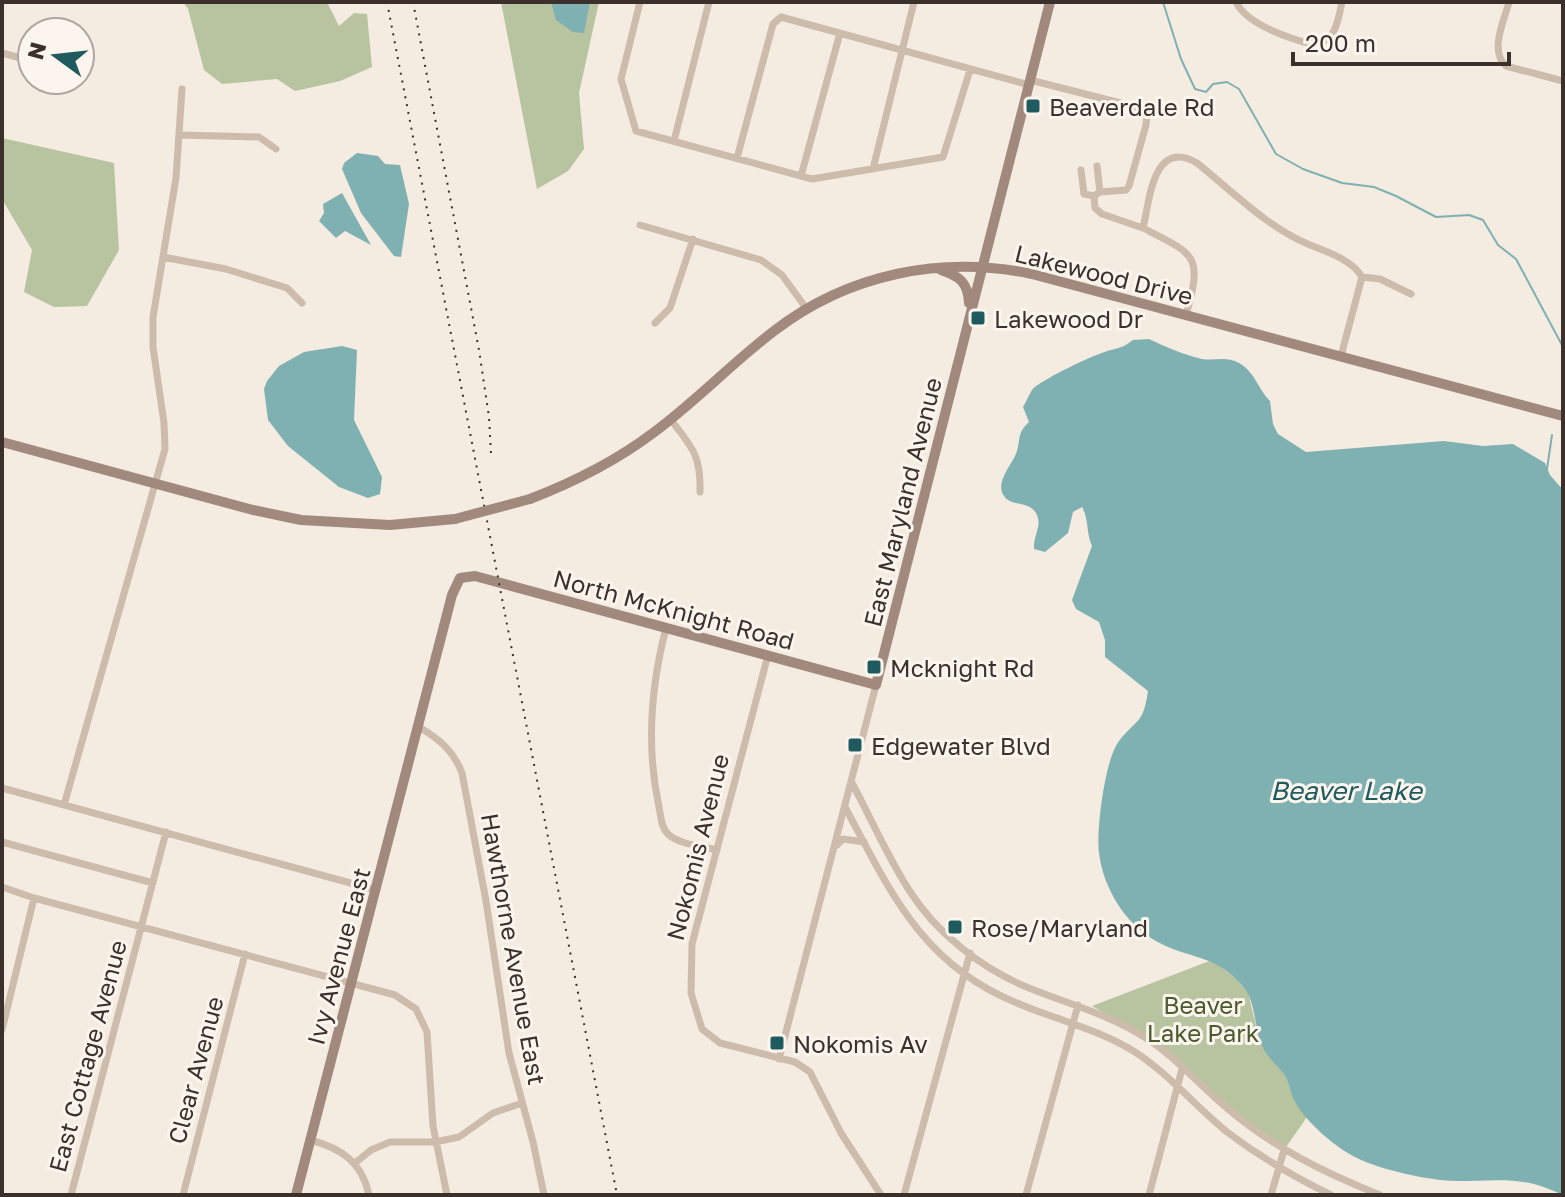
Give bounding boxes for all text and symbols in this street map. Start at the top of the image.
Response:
north arrow [16,16,96,96]
scale bar [1293,16,1509,66]
text: 200 m [1305,28,1376,57]
text: N [21,39,51,62]
place label: Beaverdale Rd [1049,92,1215,121]
marker: Beaverdale Rd [1024,97,1042,115]
street label: Lakewood Drive [1012,238,1196,310]
place label: Lakewood Dr [994,304,1143,333]
marker: Lakewood Dr [969,309,987,327]
street label: East Maryland Avenue [857,375,947,629]
street label: North McKnight Road [550,563,798,655]
place label: Mcknight Rd [890,653,1034,682]
marker: Mcknight Rd [865,658,883,676]
place label: Edgewater Blvd [871,731,1051,760]
marker: Edgewater Blvd [846,736,864,754]
street label: Nokomis Avenue [660,751,734,943]
water label: Beaver Lake [1270,775,1424,806]
street label: Hawthorne Avenue East [476,811,552,1087]
street label: Ivy Avenue East [300,864,376,1048]
place label: Rose/Maryland [971,913,1148,942]
marker: Rose/Maryland [946,918,964,936]
street label: East Cottage Avenue [42,937,132,1175]
park label: Beaver Lake Park [1147,990,1259,1047]
street label: Clear Avenue [161,993,229,1147]
place label: Nokomis Av [793,1029,928,1058]
marker: Nokomis Av [768,1034,786,1052]

